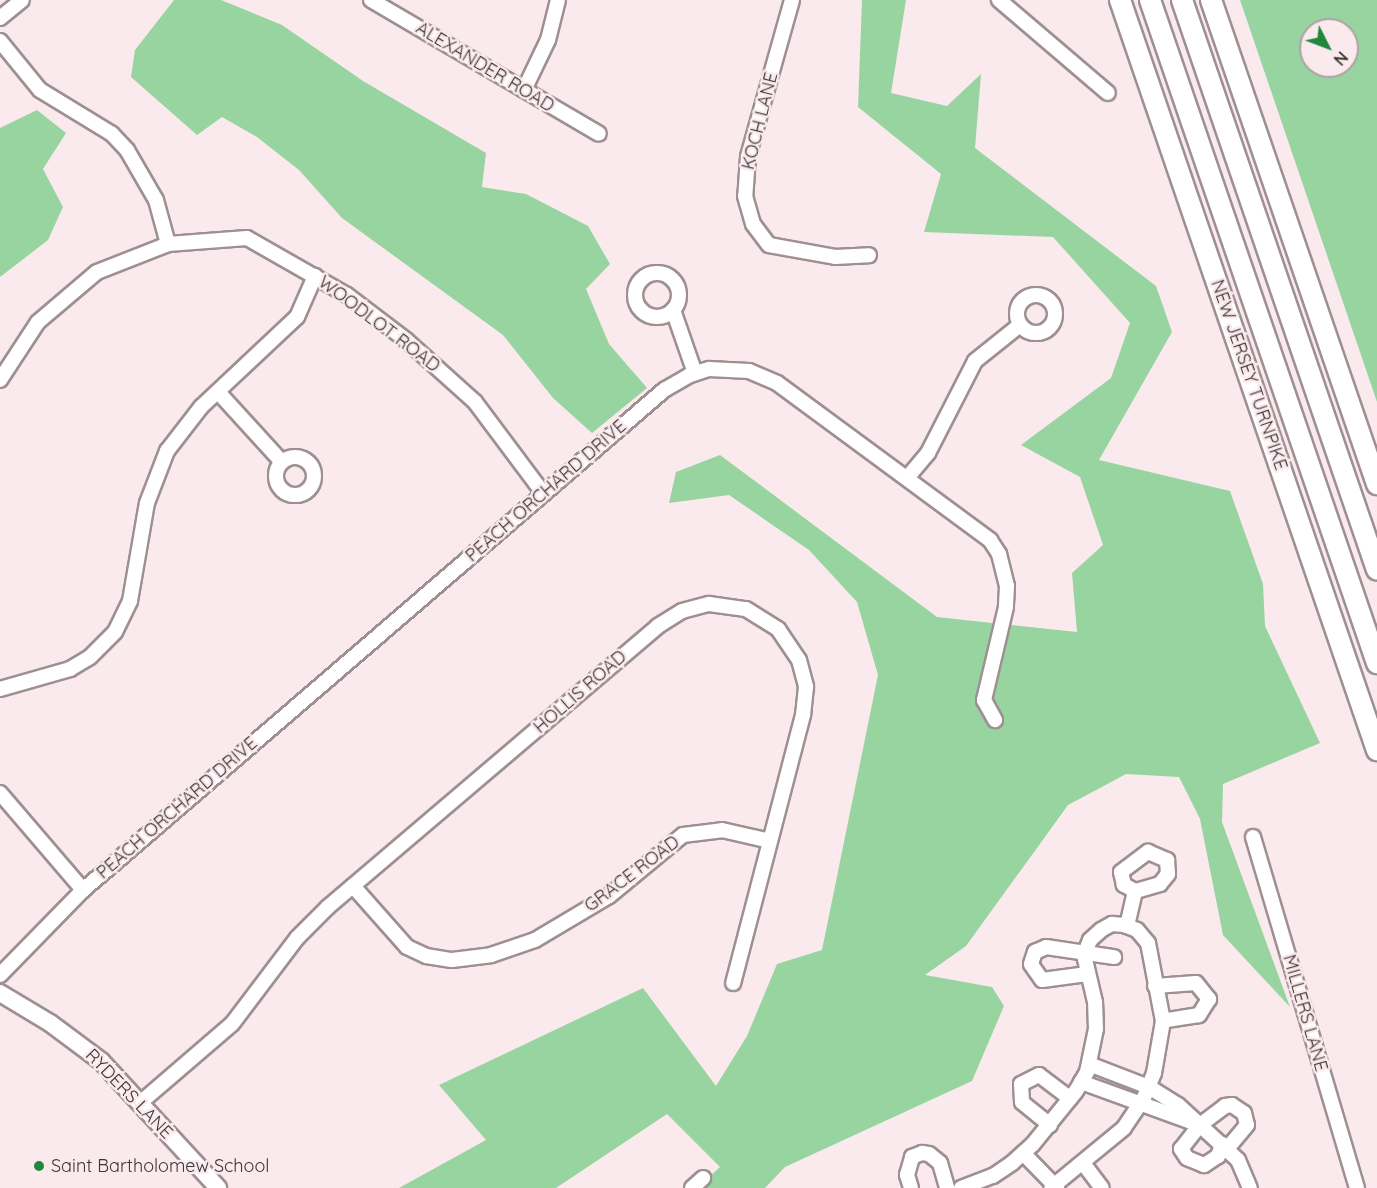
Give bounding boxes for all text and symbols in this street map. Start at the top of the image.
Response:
street label: ALEXANDER ROAD [412,17,558,117]
north arrow [1299,18,1359,78]
text: N [1330,48,1352,70]
street label: KOCH LANE [737,70,783,172]
street label: WOODLOT ROAD [314,271,444,377]
street label: NEW JERSEY TURNPIKE [1206,277,1292,473]
street label: PEACH ORCHARD DRIVE [461,415,631,567]
street label: HOLLIS ROAD [529,646,631,738]
street label: PEACH ORCHARD DRIVE [92,732,262,884]
street label: GRACE ROAD [580,831,684,917]
street label: MILLERS LANE [1278,952,1332,1074]
street label: RYDERS LANE [81,1045,177,1143]
place label: Saint Bartholomew School [51,1155,269,1177]
marker: Saint Bartholomew School [32,1159,46,1173]

